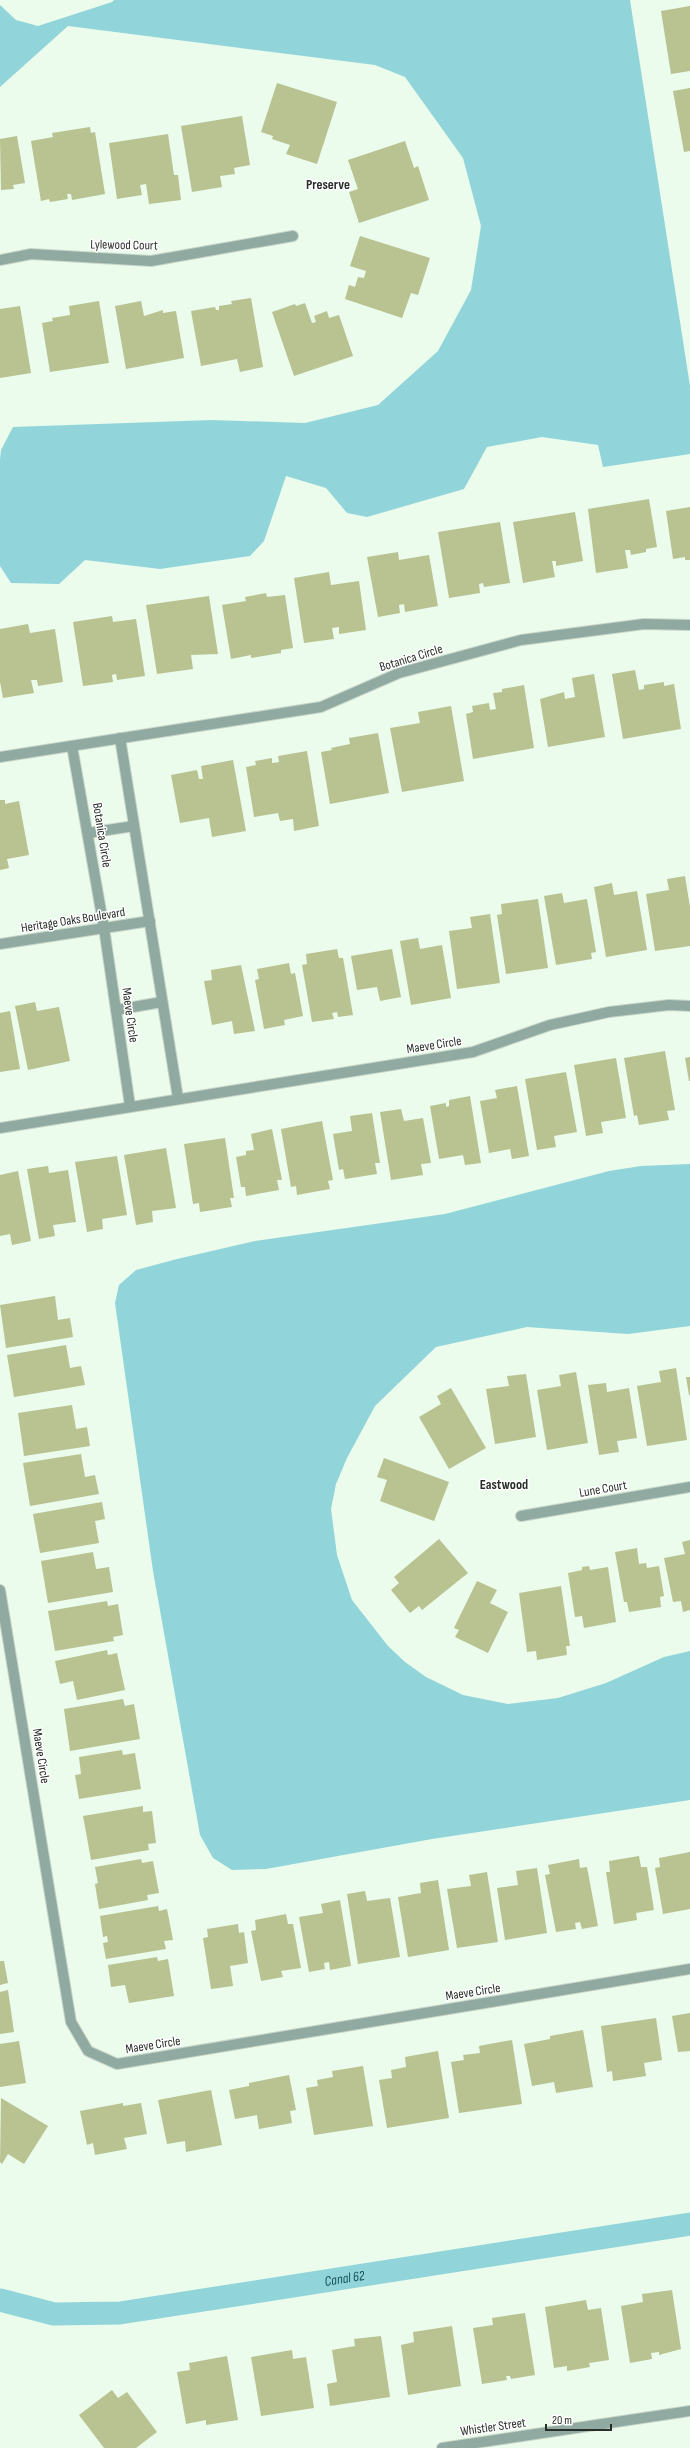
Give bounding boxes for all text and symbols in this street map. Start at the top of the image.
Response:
district label: Preserve [306,176,350,193]
street label: Lylewood Court [90,236,158,254]
street label: Botanica Circle [377,641,445,675]
street label: Botanica Circle [89,802,115,868]
street label: Heritage Oaks Boulevard [20,904,126,936]
street label: Maeve Circle [118,987,142,1043]
street label: Maeve Circle [405,1033,463,1057]
district label: Eastwood [480,1476,528,1493]
street label: Lune Court [578,1477,628,1501]
street label: Maeve Circle [29,1727,53,1785]
street label: Maeve Circle [444,1980,502,2004]
street label: Maeve Circle [124,2033,182,2057]
water label: Canal 62 [323,2266,366,2289]
scale bar [546,2406,611,2432]
text: 20 m [552,2413,572,2428]
street label: Whistler Street [459,2414,527,2440]

